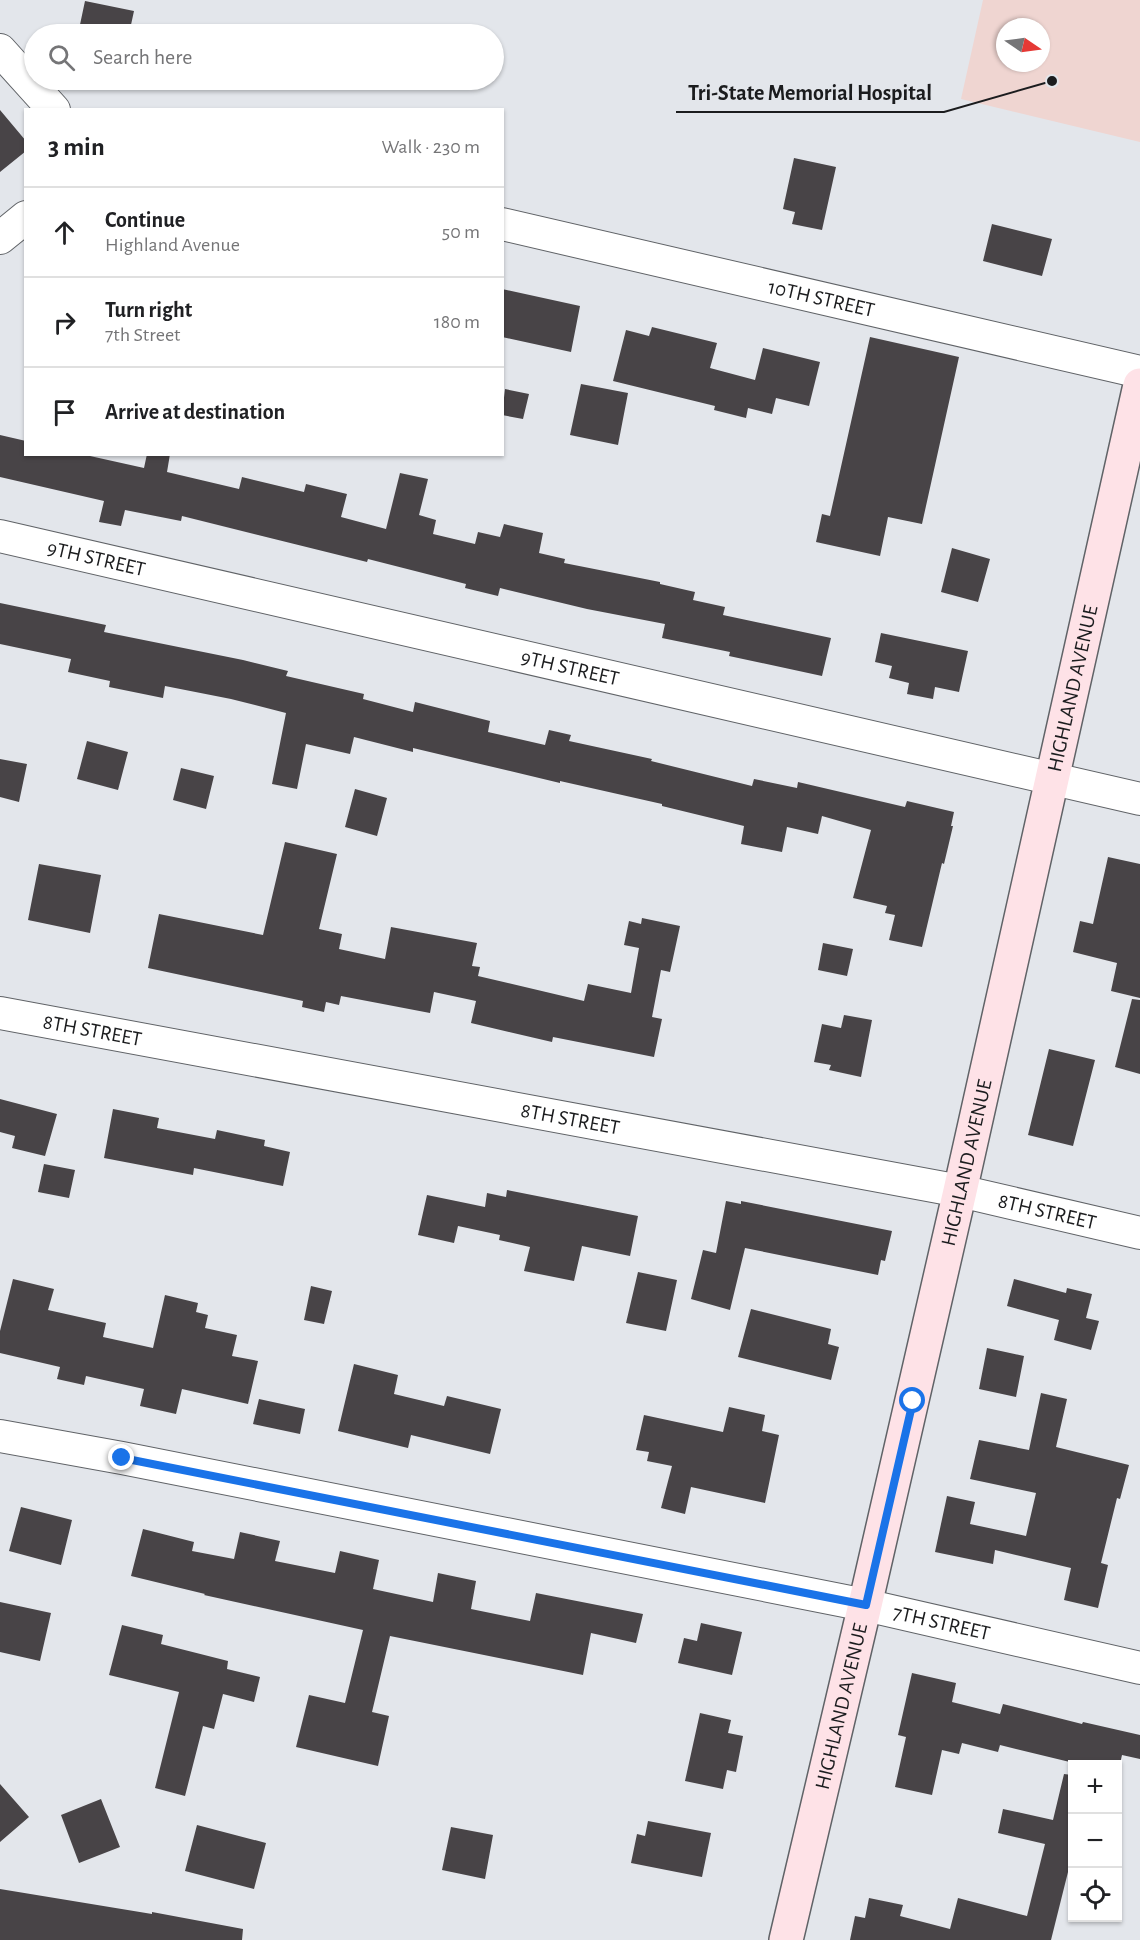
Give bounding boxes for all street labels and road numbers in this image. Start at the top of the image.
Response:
street label: 10TH STREET [766,276,877,321]
street label: 9TH STREET [45,537,148,580]
street label: HIGHLAND AVENUE [1043,603,1101,774]
street label: 9TH STREET [519,646,621,689]
street label: 8TH STREET [41,1011,144,1050]
street label: HIGHLAND AVENUE [937,1077,995,1248]
street label: 8TH STREET [519,1099,621,1138]
street label: 8TH STREET [996,1190,1098,1233]
street label: 7TH STREET [891,1601,992,1644]
street label: HIGHLAND AVENUE [811,1621,871,1792]

